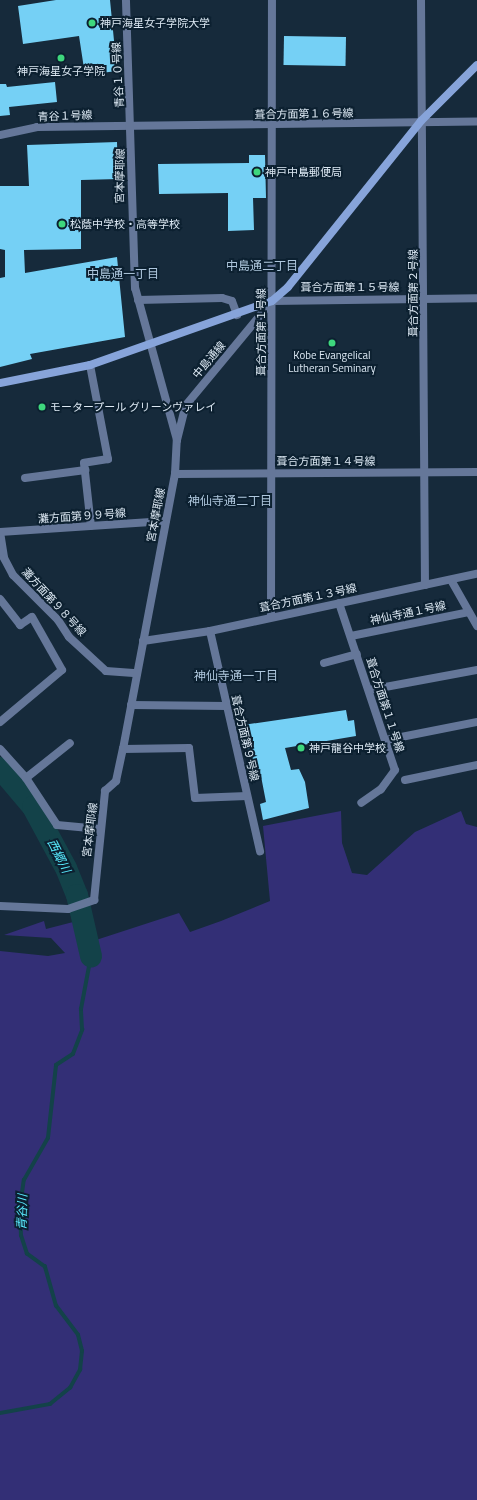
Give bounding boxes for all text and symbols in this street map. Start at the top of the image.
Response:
place label: 神戸海星女子学院大学 [100,16,210,30]
marker: 神戸海星女子学院大学 [87,18,97,28]
street label: 青谷１０号線 [110,42,126,108]
marker: 神戸海星女子学院 [56,53,66,63]
place label: 神戸海星女子学院 [17,64,105,78]
street label: 葺合方面第１６号線 [254,107,354,121]
street label: 青谷１号線 [37,108,93,124]
street label: 宮本摩耶線 [113,148,127,204]
place label: 神戸中島郵便局 [265,165,342,179]
marker: 神戸中島郵便局 [252,167,262,177]
place label: 松蔭中学校・高等学校 [70,217,180,231]
marker: 松蔭中学校・高等学校 [57,219,67,229]
street label: 葺合方面第２号線 [406,249,420,337]
district label: 中島通二丁目 [226,259,298,273]
district label: 中島通一丁目 [87,267,159,281]
street label: 葺合方面第１５号線 [301,280,399,294]
street label: 葺合方面第１号線 [254,288,268,376]
marker: Kobe Evangelical Lutheran Seminary [327,338,337,348]
street label: 中島通線 [190,339,228,381]
place label: Kobe Evangelical Lutheran Seminary [288,349,376,375]
place label: モータープール グリーンヴァレイ [50,400,217,414]
marker: モータープール グリーンヴァレイ [37,402,47,412]
street label: 葺合方面第１４号線 [277,454,375,468]
street label: 宮本摩耶線 [144,487,168,543]
district label: 神仙寺通二丁目 [188,494,272,508]
street label: 灘方面第９９号線 [38,506,126,526]
street label: 灘方面第９８号線 [19,565,89,639]
street label: 葺合方面第１３号線 [258,581,358,615]
street label: 神仙寺通１号線 [369,599,447,627]
street label: 葺合方面第１１号線 [363,656,407,754]
district label: 神仙寺通一丁目 [194,669,278,683]
street label: 葺合方面第９号線 [229,694,261,782]
place label: 神戸龍谷中学校 [309,741,386,755]
marker: 神戸龍谷中学校 [296,743,306,753]
street label: 宮本摩耶線 [80,802,100,858]
water label: 西郷川 [44,837,74,875]
water label: 青谷川 [14,1194,30,1230]

